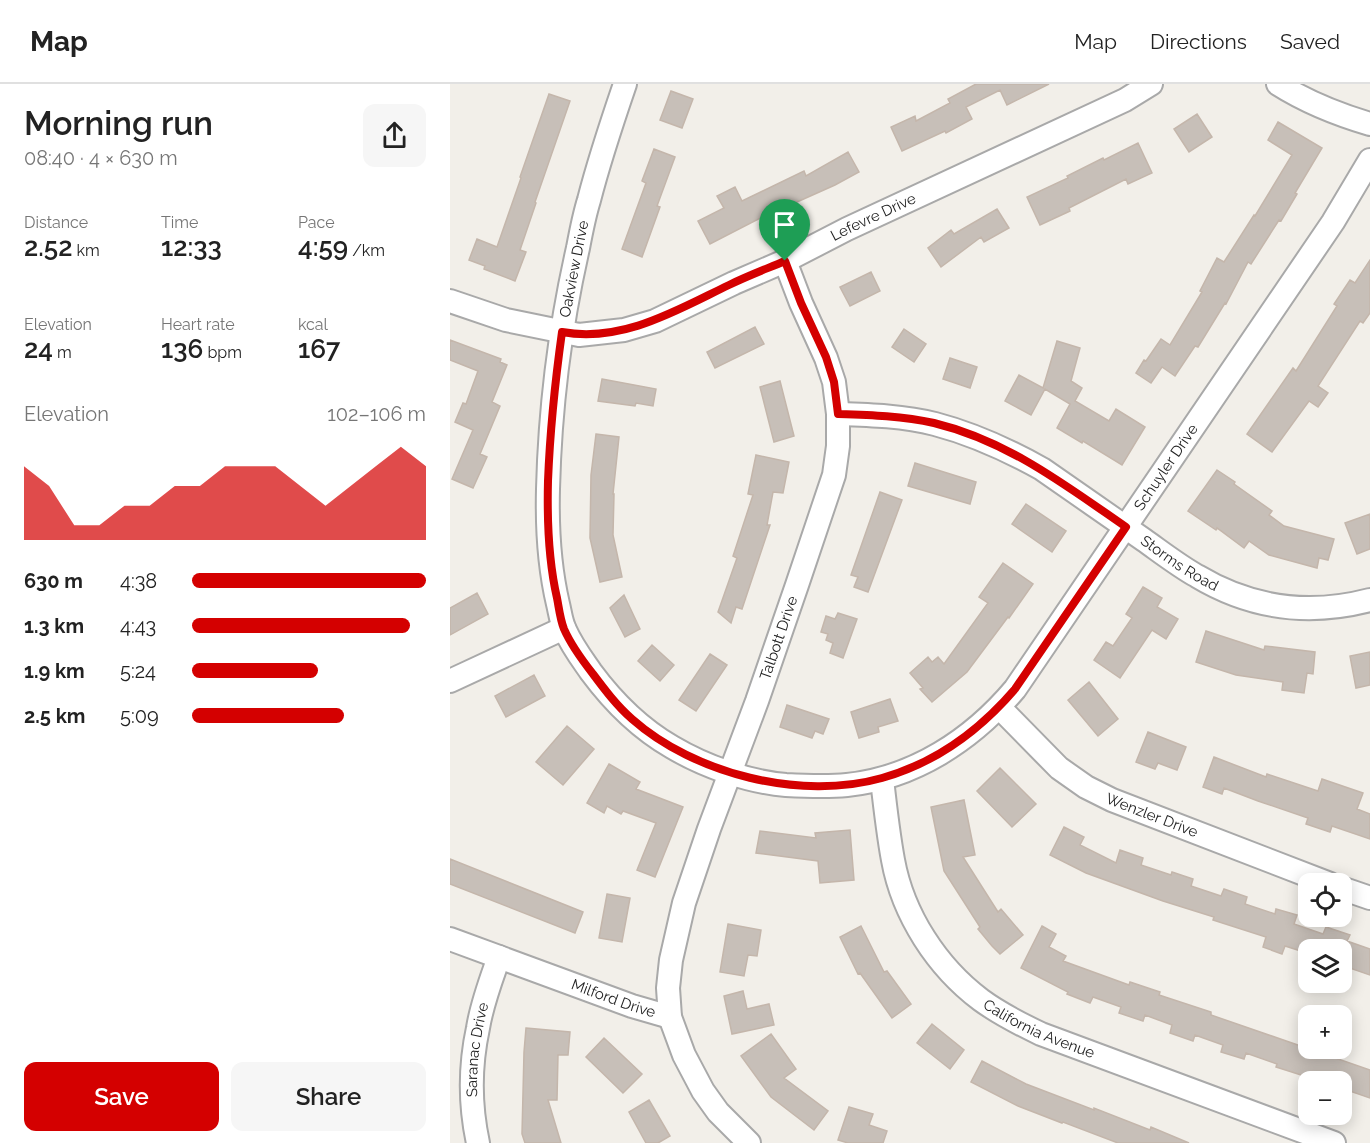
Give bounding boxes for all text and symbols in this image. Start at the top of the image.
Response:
text: Map [30,25,88,58]
text: Map [1074,29,1117,54]
text: Directions [1150,29,1247,54]
text: Saved [1280,29,1340,54]
text: Morning run [24,104,213,143]
button: share [363,104,426,167]
text: 08:40 · 4 × 630 m [24,146,178,170]
street label: Lefevre Drive [828,189,919,245]
pin [759,199,810,261]
icon: arrive [768,208,801,241]
text: Distance [24,213,88,232]
text: Time [161,213,198,232]
text: Pace [298,213,335,232]
street label: Oakview Drive [556,219,592,319]
text: 2.52 [24,232,72,262]
text: 12:33 [161,232,222,262]
text: 4:59 [298,232,348,262]
text: km [72,241,100,260]
text: /km [348,241,385,260]
text: Elevation [24,315,92,334]
text: Heart rate [161,315,235,334]
text: kcal [298,315,328,334]
text: 24 [24,334,53,364]
text: 136 [161,334,203,364]
text: 167 [298,334,340,364]
text: m [53,343,72,362]
text: bpm [203,343,242,362]
text: Elevation [24,402,109,426]
text: 102–106 m [327,402,426,426]
street label: Schuyler Drive [1130,420,1202,514]
street label: Storms Road [1137,532,1221,595]
text: 630 m [24,569,83,593]
text: 4:38 [120,569,157,593]
street label: Talbott Drive [756,593,802,682]
text: 1.3 km [24,614,84,638]
text: 4:43 [120,614,156,638]
text: 1.9 km [24,659,85,683]
text: 5:24 [120,659,156,683]
text: 2.5 km [24,704,85,728]
text: 5:09 [120,704,159,728]
street label: Wenzler Drive [1103,790,1201,841]
map controls [1298,873,1352,1125]
button: locate [1298,873,1352,927]
button: layers [1298,939,1352,993]
street label: Milford Drive [569,975,658,1021]
street label: California Avenue [980,995,1097,1062]
street label: Saranac Drive [463,1000,492,1097]
button: + [1298,1005,1352,1059]
button: Save [24,1062,219,1131]
button: Share [231,1062,426,1131]
button: − [1298,1071,1352,1125]

